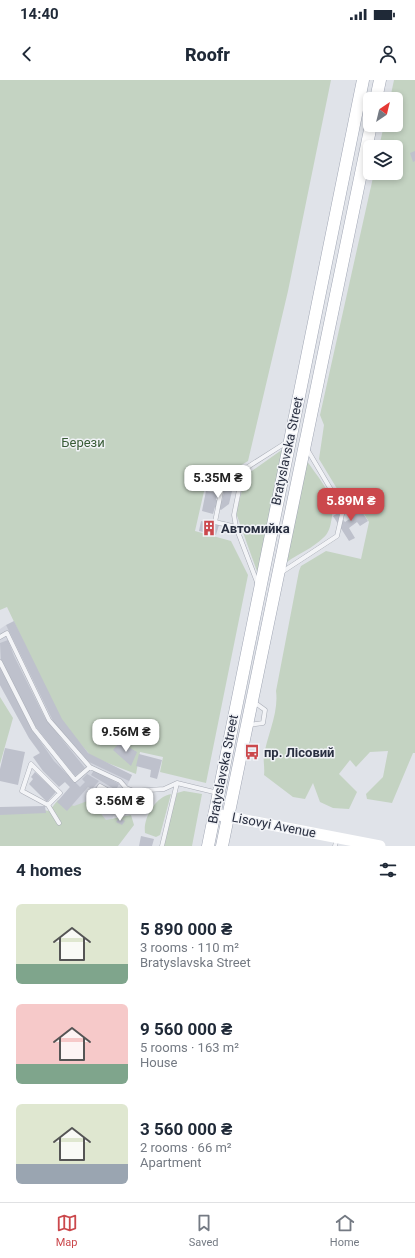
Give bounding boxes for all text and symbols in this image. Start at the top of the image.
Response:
text: 14:40 [20,5,59,23]
icon: back [16,43,38,65]
icon: person [377,43,399,65]
text: Roofr [185,44,230,65]
north arrow [363,92,403,132]
map controls [363,92,403,180]
button: layers [363,140,403,180]
street label: Bratyslavska Street [268,395,306,507]
park label: Берези [61,435,105,450]
pin: 5.35M ₴ [181,465,255,499]
text: 5.35M ₴ [193,470,243,485]
pin: 5.89M ₴ [314,488,388,522]
text: 5.89M ₴ [326,493,376,508]
building icon: Автомийка [200,519,218,537]
place label: Автомийка [221,521,290,536]
street label: Bratyslavska Street [205,713,241,825]
pin: 9.56M ₴ [89,719,163,753]
text: 9.56M ₴ [101,724,151,739]
bus stop icon: пр. Лісовий [243,743,261,761]
place label: пр. Лісовий [264,745,334,760]
pin: 3.56M ₴ [83,788,157,822]
text: 3.56M ₴ [95,793,145,808]
street label: Lisovyi Avenue [231,809,318,841]
icon: filters [377,859,399,881]
text: 4 homes [16,860,82,880]
text: 5 890 000 ₴ [140,919,232,939]
icon: home [48,920,96,968]
text: 3 rooms · 110 m² [140,940,239,955]
text: Bratyslavska Street [140,955,251,970]
text: 9 560 000 ₴ [140,1019,232,1039]
icon: home [48,1020,96,1068]
text: 5 rooms · 163 m² [140,1040,239,1055]
text: House [140,1055,177,1070]
text: 3 560 000 ₴ [140,1119,232,1139]
icon: home [48,1120,96,1168]
text: 2 rooms · 66 m² [140,1140,232,1155]
text: Apartment [140,1155,202,1170]
tab: Map [56,1212,78,1249]
tab: Saved [189,1212,219,1249]
tab: Home [330,1212,359,1249]

